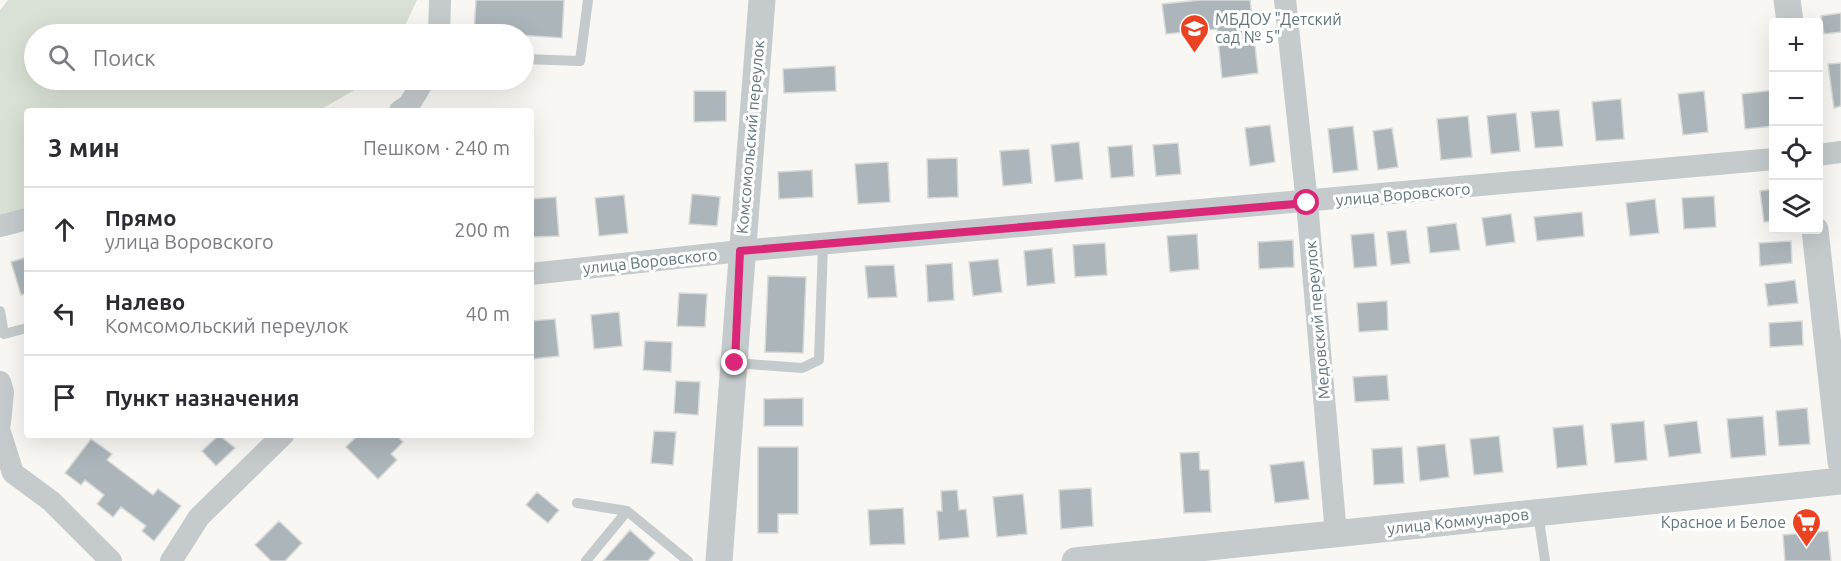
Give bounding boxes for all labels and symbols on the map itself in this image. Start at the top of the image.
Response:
place label: МБДОУ "Детский сад № 5" [1215,10,1342,46]
school or university icon: МБДОУ "Детский сад № 5" [1178,12,1210,54]
street label: Комсомольский переулок [733,39,767,235]
street label: улица Воровского [1335,179,1471,209]
route start [1293,189,1319,215]
street label: Медовский переулок [1301,240,1333,400]
street label: улица Воровского [582,245,718,277]
route end [721,349,747,375]
street label: улица Коммунаров [1386,505,1530,537]
supermarket icon: Красное и Белое [1791,506,1823,548]
place label: Красное и Белое [1661,513,1786,531]

